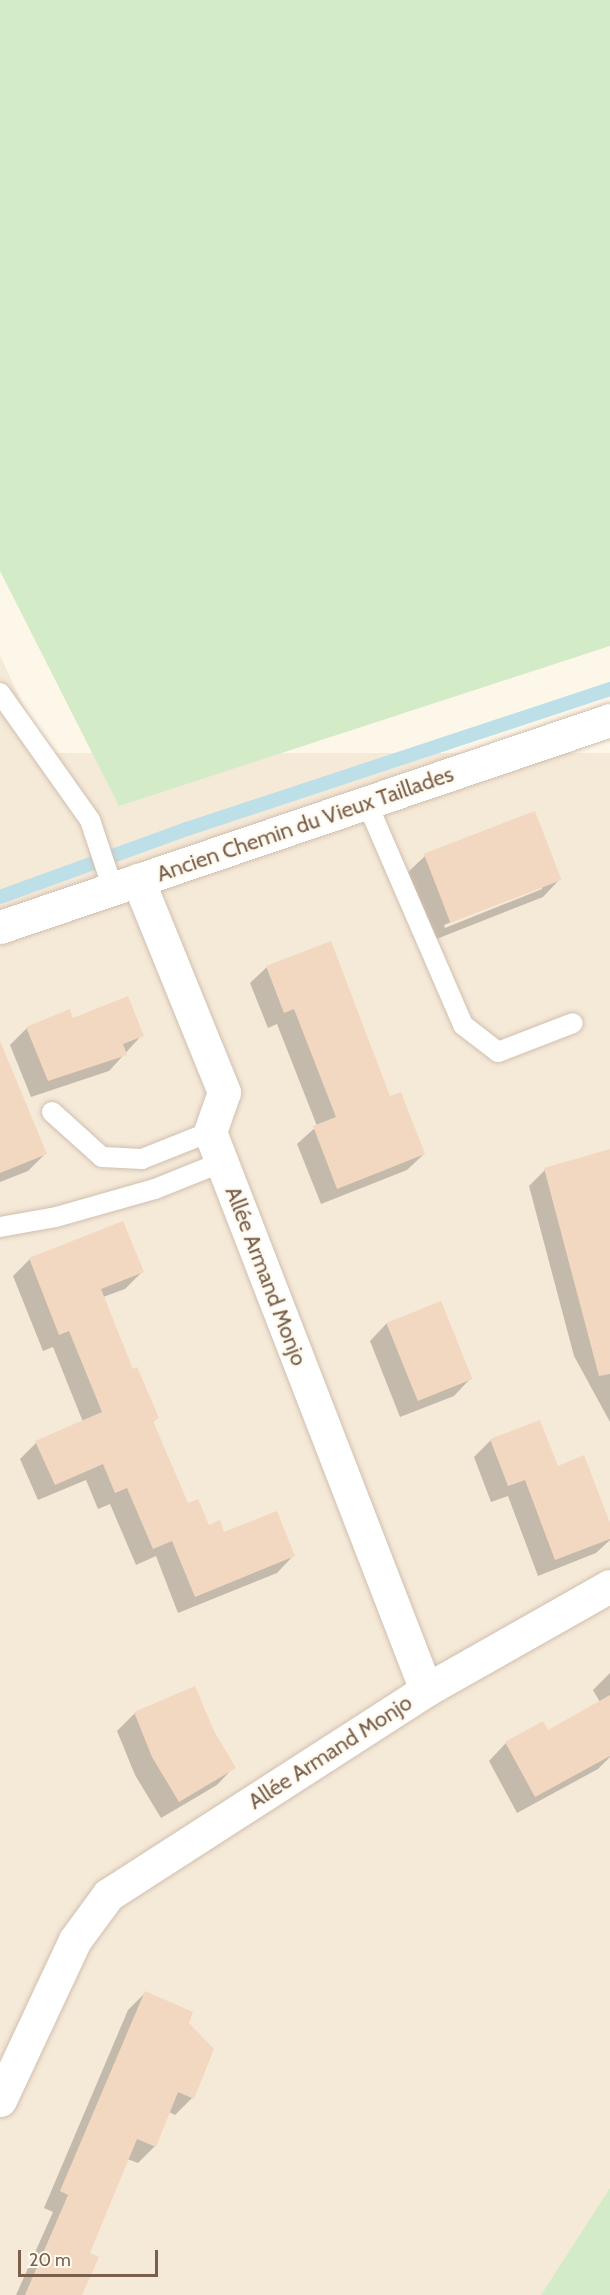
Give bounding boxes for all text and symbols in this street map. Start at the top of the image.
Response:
street label: Ancien Chemin du Vieux Taillades [153,761,457,887]
street label: Allée Armand Monjo [220,1183,312,1369]
street label: Allée Armand Monjo [243,1689,417,1815]
scale bar [21,2238,160,2276]
text: 20 m [29,2249,71,2271]

